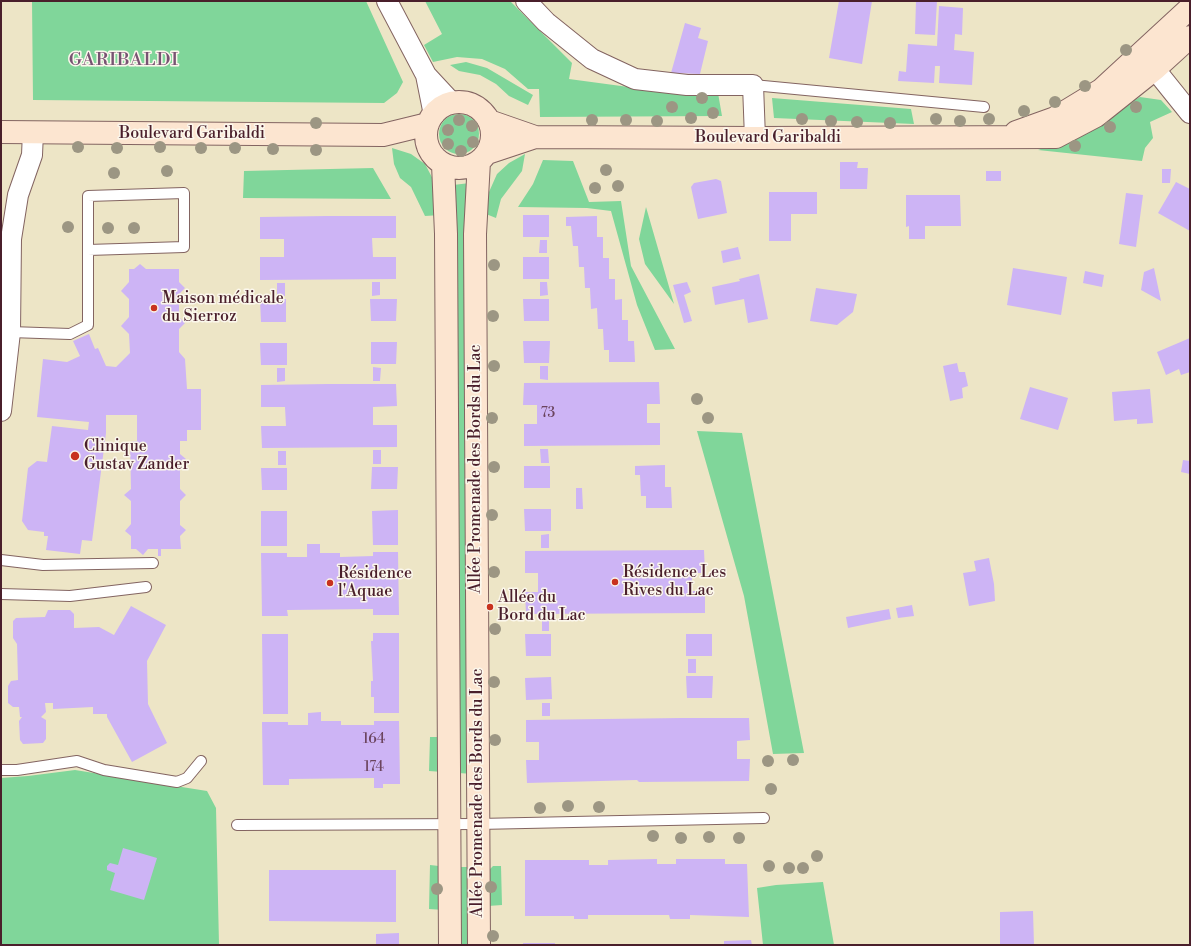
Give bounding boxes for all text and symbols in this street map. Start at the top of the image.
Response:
district label: GARIBALDI [69,50,179,72]
street label: Boulevard Garibaldi [119,124,265,144]
street label: Boulevard Garibaldi [695,128,841,148]
place label: Maison médicale du Sierroz [162,289,284,327]
marker: Maison médicale du Sierroz [149,303,159,313]
street label: Allée Promenade des Bords du Lac [466,345,486,593]
house number: 73 [541,406,555,422]
place label: Clinique Gustav Zander [84,437,189,475]
marker: Clinique Gustav Zander [69,450,81,462]
place label: Résidence Les Rives du Lac [623,563,726,601]
place label: Résidence l'Aquae [338,564,412,602]
marker: Résidence Les Rives du Lac [610,577,620,587]
marker: Résidence l'Aquae [325,578,335,588]
place label: Allée du Bord du Lac [498,588,586,626]
marker: Allée du Bord du Lac [485,602,495,612]
street label: Allée Promenade des Bords du Lac [468,669,488,917]
house number: 164 [363,732,385,748]
house number: 174 [364,760,384,776]

